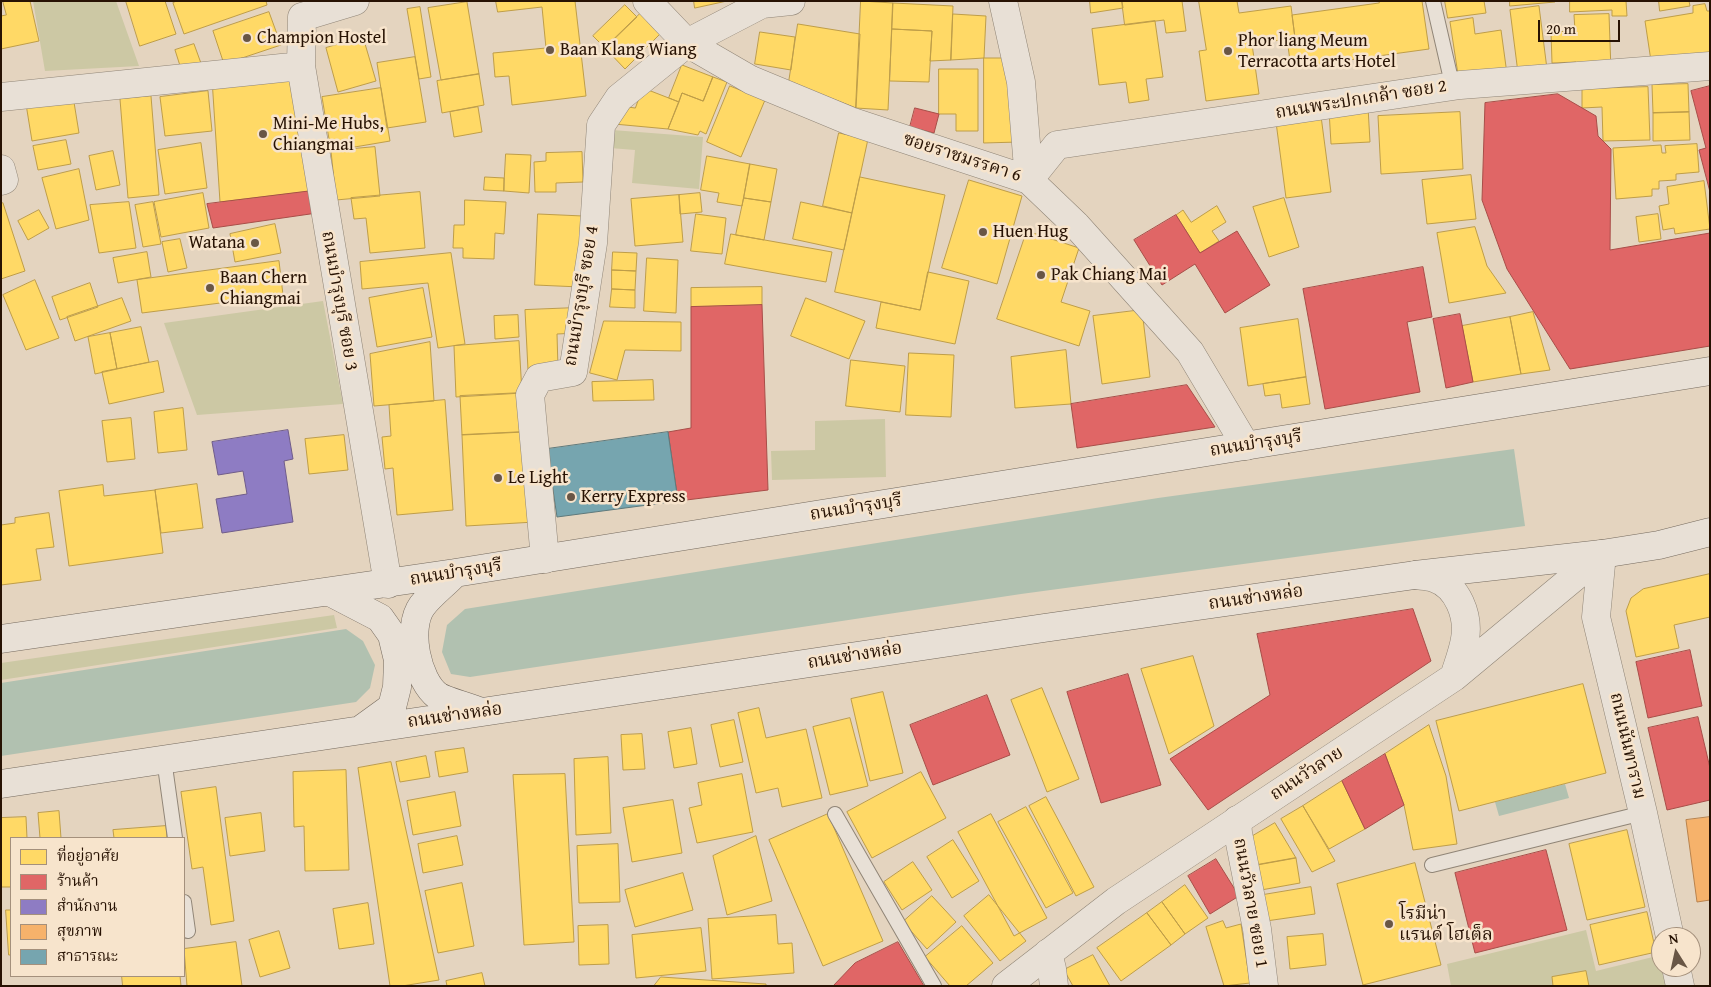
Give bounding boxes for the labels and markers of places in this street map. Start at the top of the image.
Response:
place label: Champion Hostel [257,27,386,49]
place label: Phor liang Meum Terracotta arts Hotel [1238,30,1396,72]
marker: Champion Hostel [241,32,253,44]
place label: Baan Klang Wiang [560,39,696,61]
marker: Baan Klang Wiang [544,44,556,56]
marker: Phor liang Meum Terracotta arts Hotel [1222,45,1234,57]
place label: Mini-Me Hubs, Chiangmai [273,113,384,156]
marker: Mini-Me Hubs, Chiangmai [257,128,269,140]
place label: Huen Hug [993,221,1068,243]
marker: Huen Hug [977,226,989,238]
place label: Watana [188,232,245,254]
marker: Watana [249,237,261,249]
place label: Pak Chiang Mai [1051,264,1167,286]
place label: Baan Chern Chiangmai [220,267,307,310]
marker: Pak Chiang Mai [1035,269,1047,281]
marker: Baan Chern Chiangmai [204,282,216,294]
place label: Le Light [508,467,568,489]
marker: Le Light [492,472,504,484]
place label: Kerry Express [581,486,686,508]
marker: Kerry Express [565,491,577,503]
place label: โรมีน่า แรนด์ โฮเต็ล [1399,903,1493,946]
marker: โรมีน่า แรนด์ โฮเต็ล [1383,918,1395,930]

